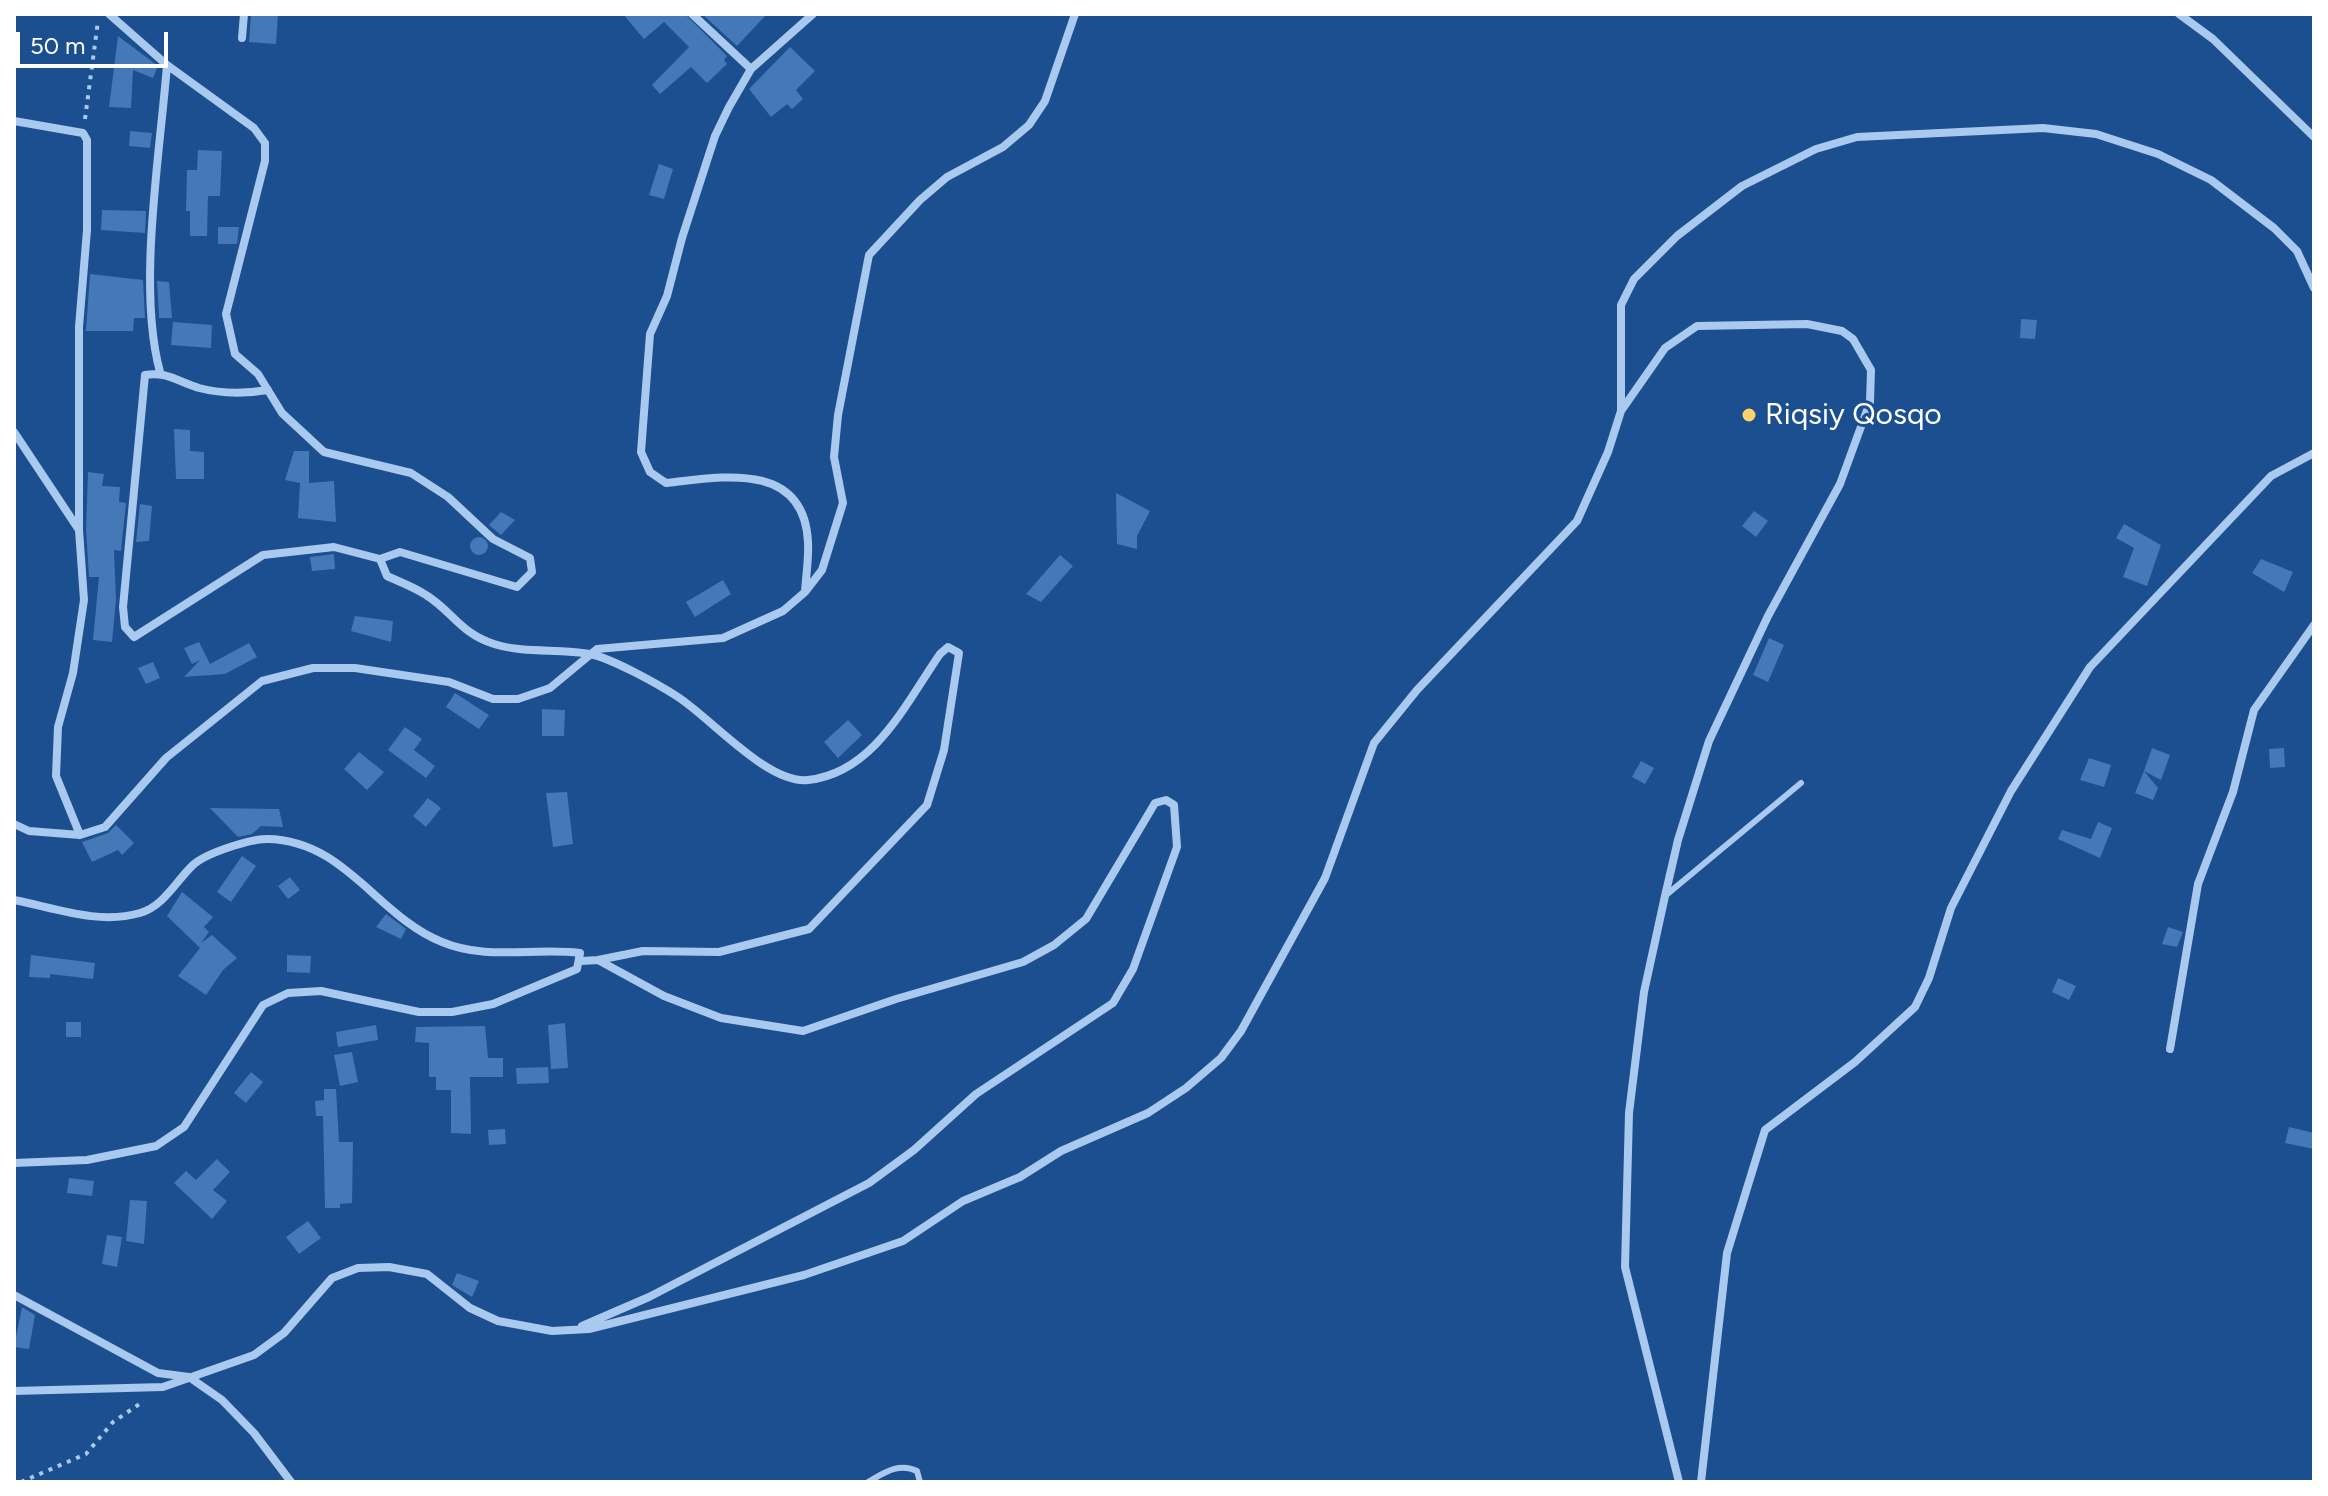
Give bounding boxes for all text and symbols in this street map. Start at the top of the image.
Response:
scale bar [20,16,172,66]
text: 50 m [30,31,86,60]
place label: Riqsiy Qosqo [1765,397,1942,433]
marker: Riqsiy Qosqo [1740,406,1758,424]

